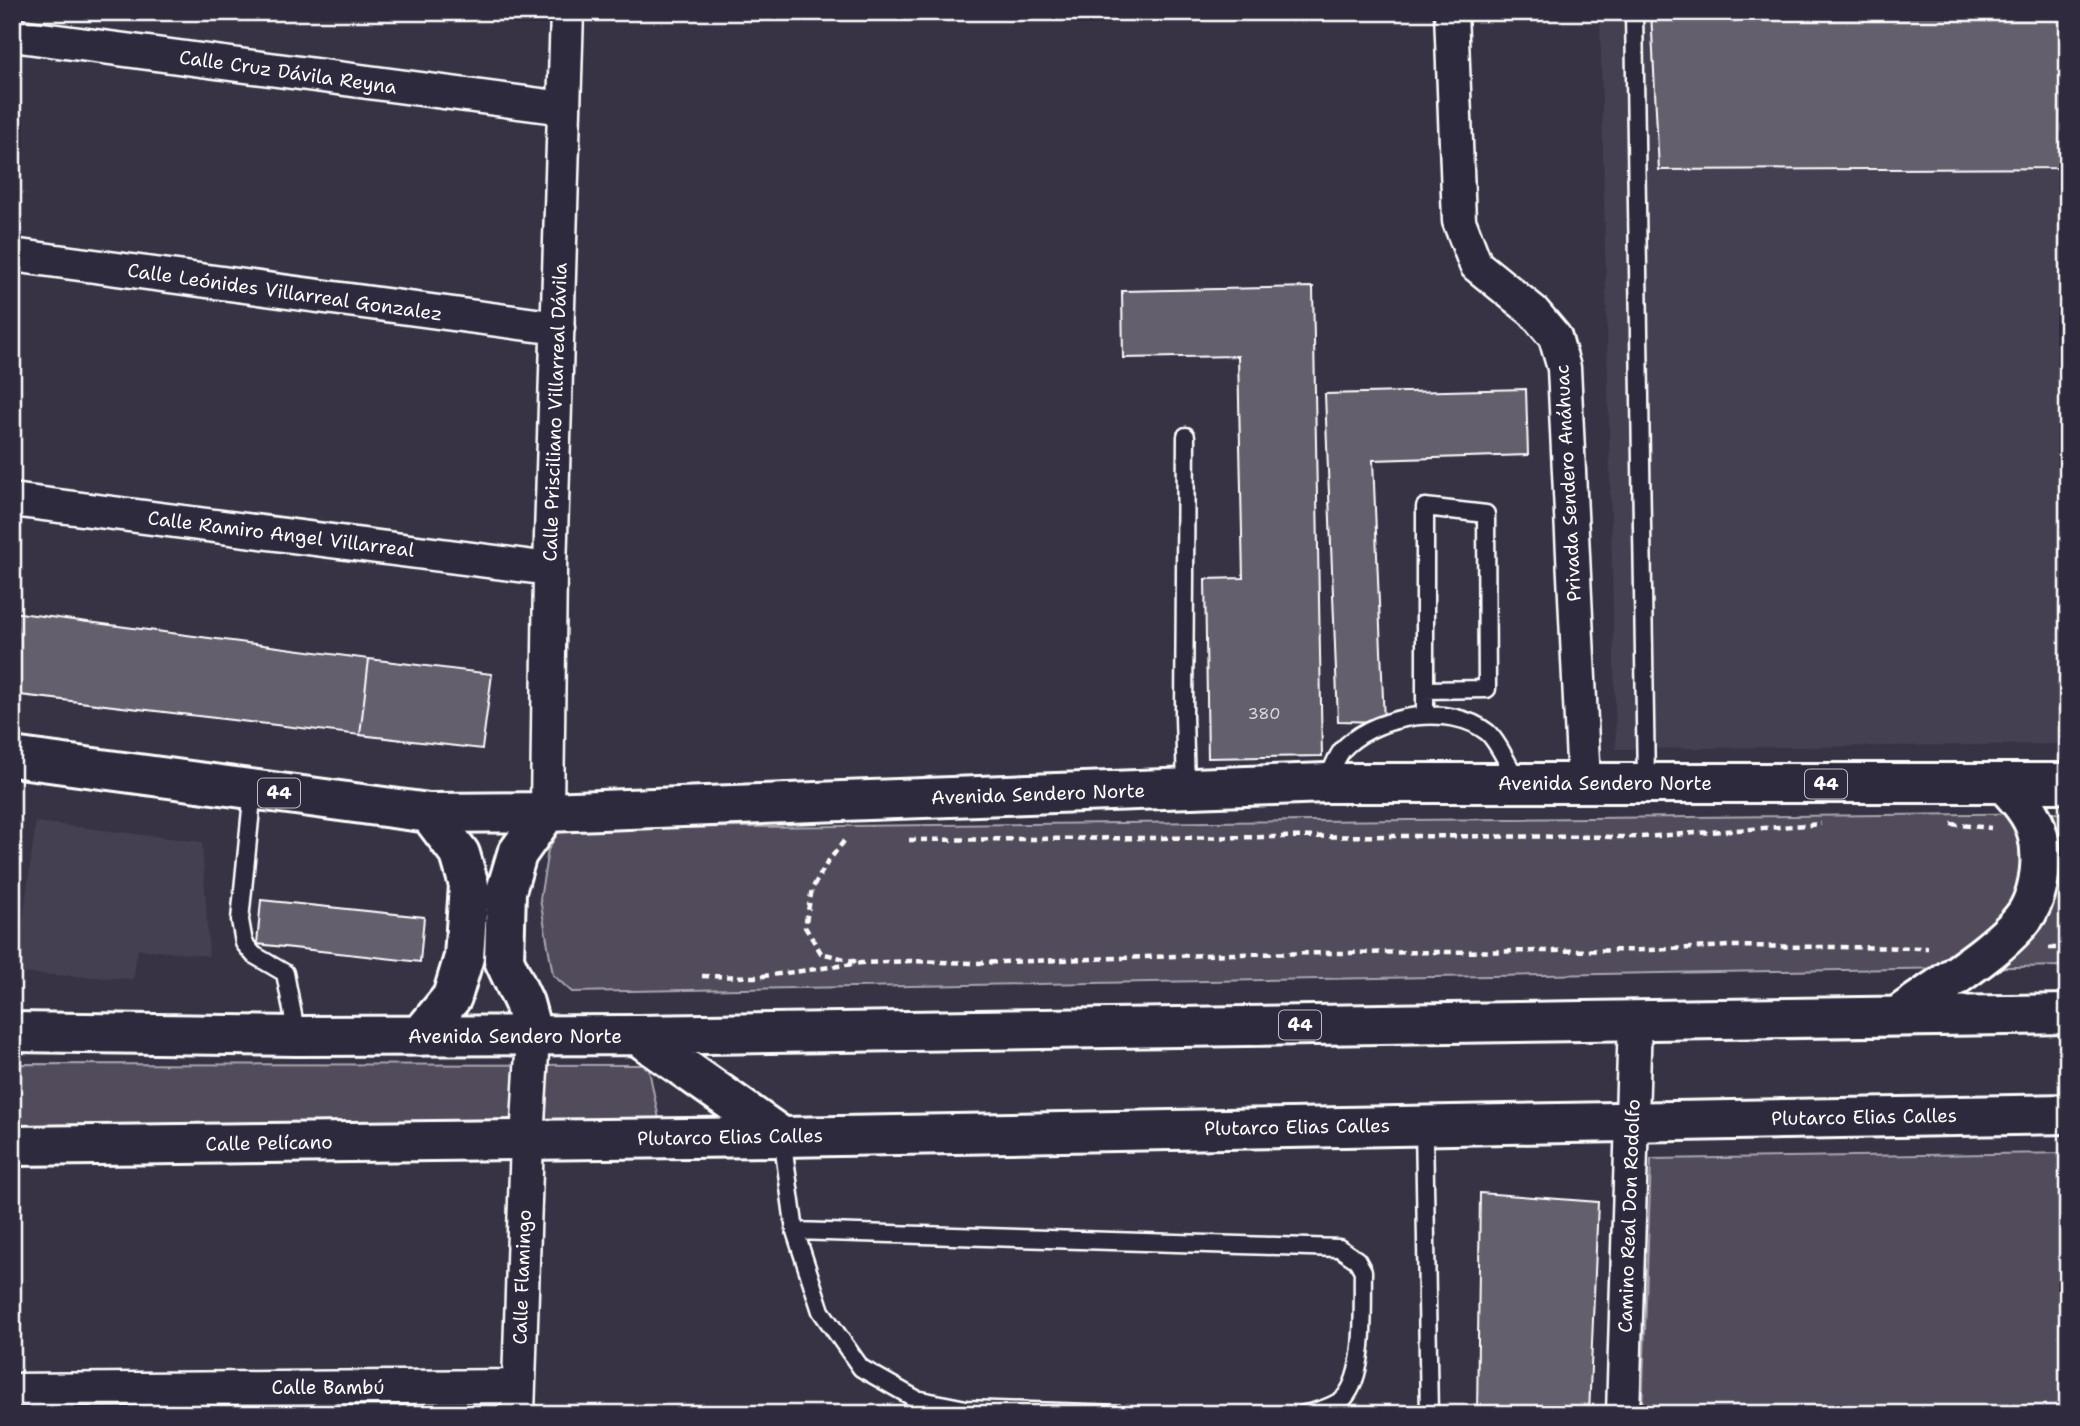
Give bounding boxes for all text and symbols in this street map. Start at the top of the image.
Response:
street label: Calle Cruz Dávila Reyna [178,44,399,100]
street label: Calle Leónides Villarreal Gonzalez [126,258,444,326]
street label: Calle Prisciliano Villarreal Dávila [537,262,573,562]
street label: Privada Sendero Anáhuac [1549,364,1587,602]
street label: Calle Ramiro Angel Villarreal [146,505,416,563]
house number: 380 [1248,703,1280,724]
road number: 44 [1805,770,1847,798]
street label: Avenida Sendero Norte [1498,771,1712,796]
road number: 44 [258,778,300,808]
street label: Avenida Sendero Norte [931,778,1145,810]
road number: 44 [1279,1010,1321,1040]
street label: Avenida Sendero Norte [408,1024,622,1049]
street label: Camino Real Don Rodolfo [1612,1099,1646,1333]
street label: Plutarco Elias Calles [1771,1103,1957,1131]
street label: Plutarco Elias Calles [1204,1113,1390,1141]
street label: Plutarco Elias Calles [637,1123,823,1151]
street label: Calle Pelícano [205,1129,333,1157]
street label: Calle Flamingo [507,1209,537,1345]
street label: Calle Bambú [271,1375,385,1400]

